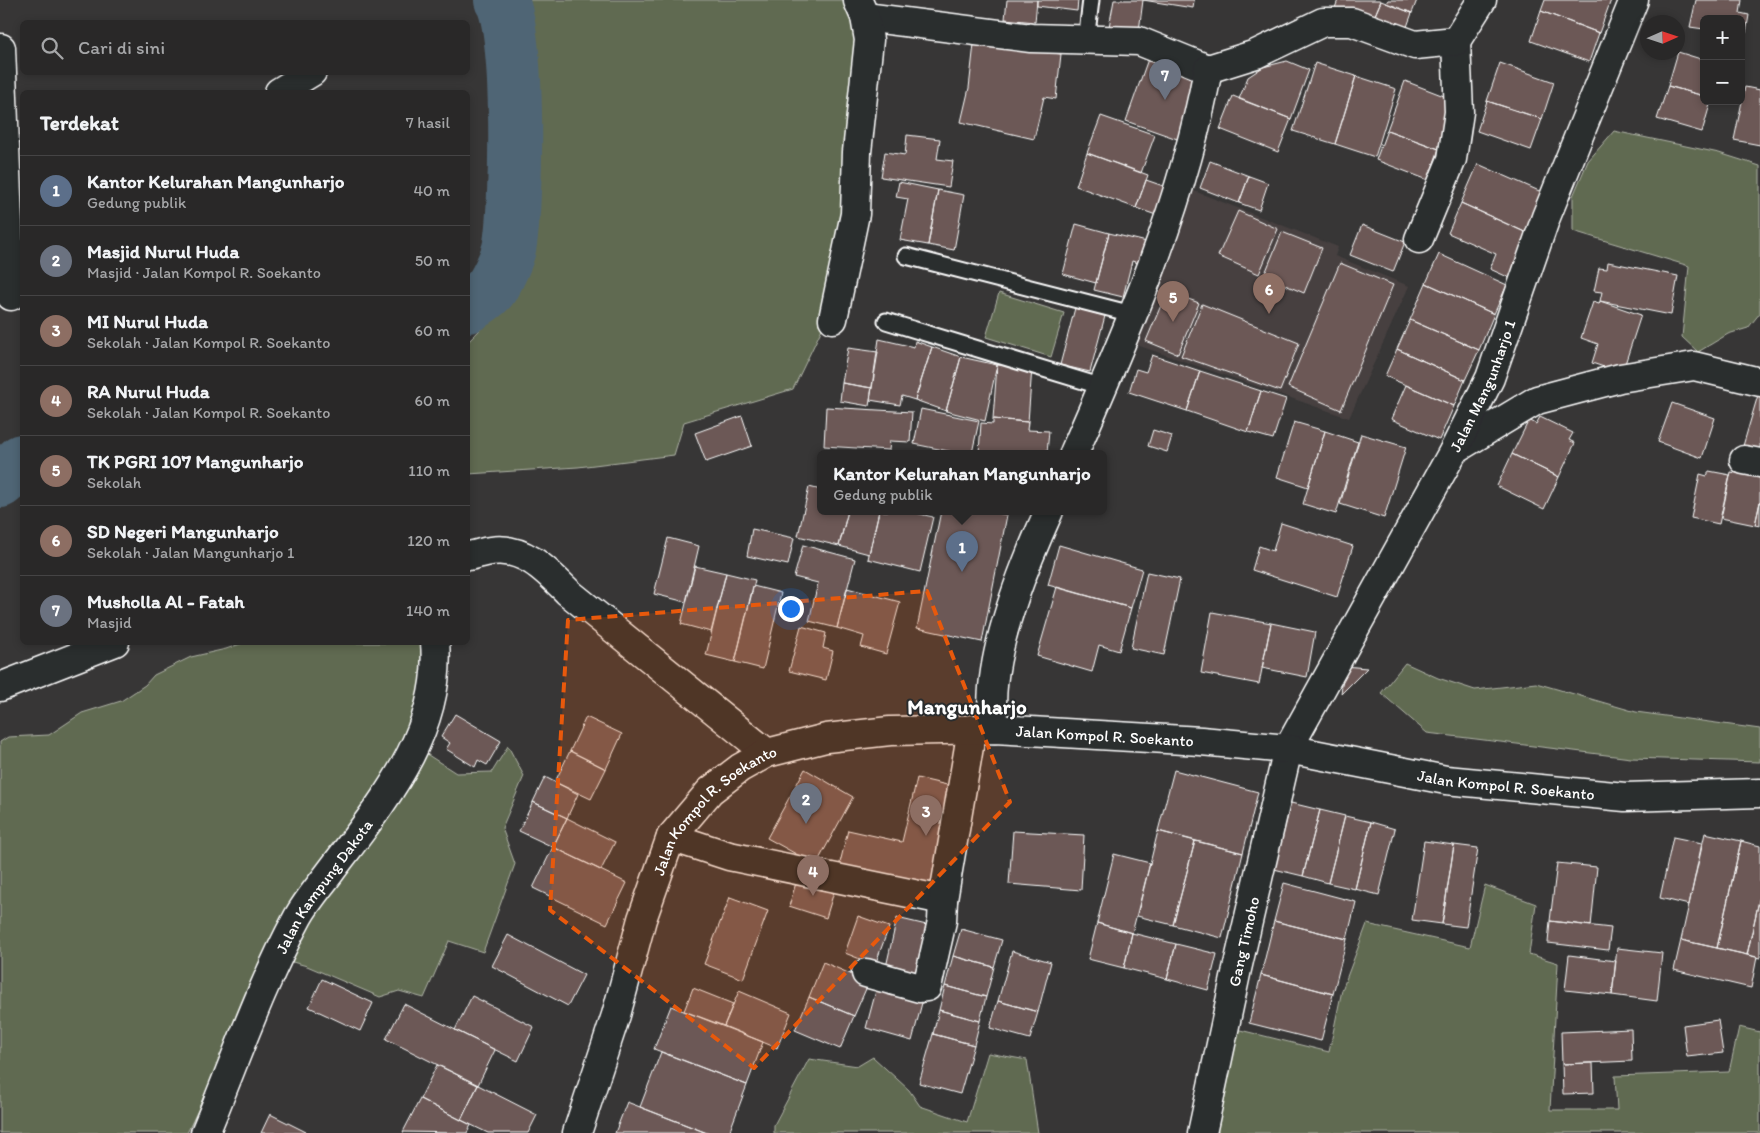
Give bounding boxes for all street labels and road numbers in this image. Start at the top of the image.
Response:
street label: Jalan Mangunharjo 1 [1445,317,1519,455]
street label: Jalan Kompol R. Soekanto [1015,721,1194,750]
street label: Jalan Kompol R. Soekanto [649,741,778,878]
street label: Jalan Kompol R. Soekanto [1416,765,1596,804]
street label: Jalan Kampung Dakota [271,815,377,957]
street label: Gang Timoho [1224,895,1263,988]

